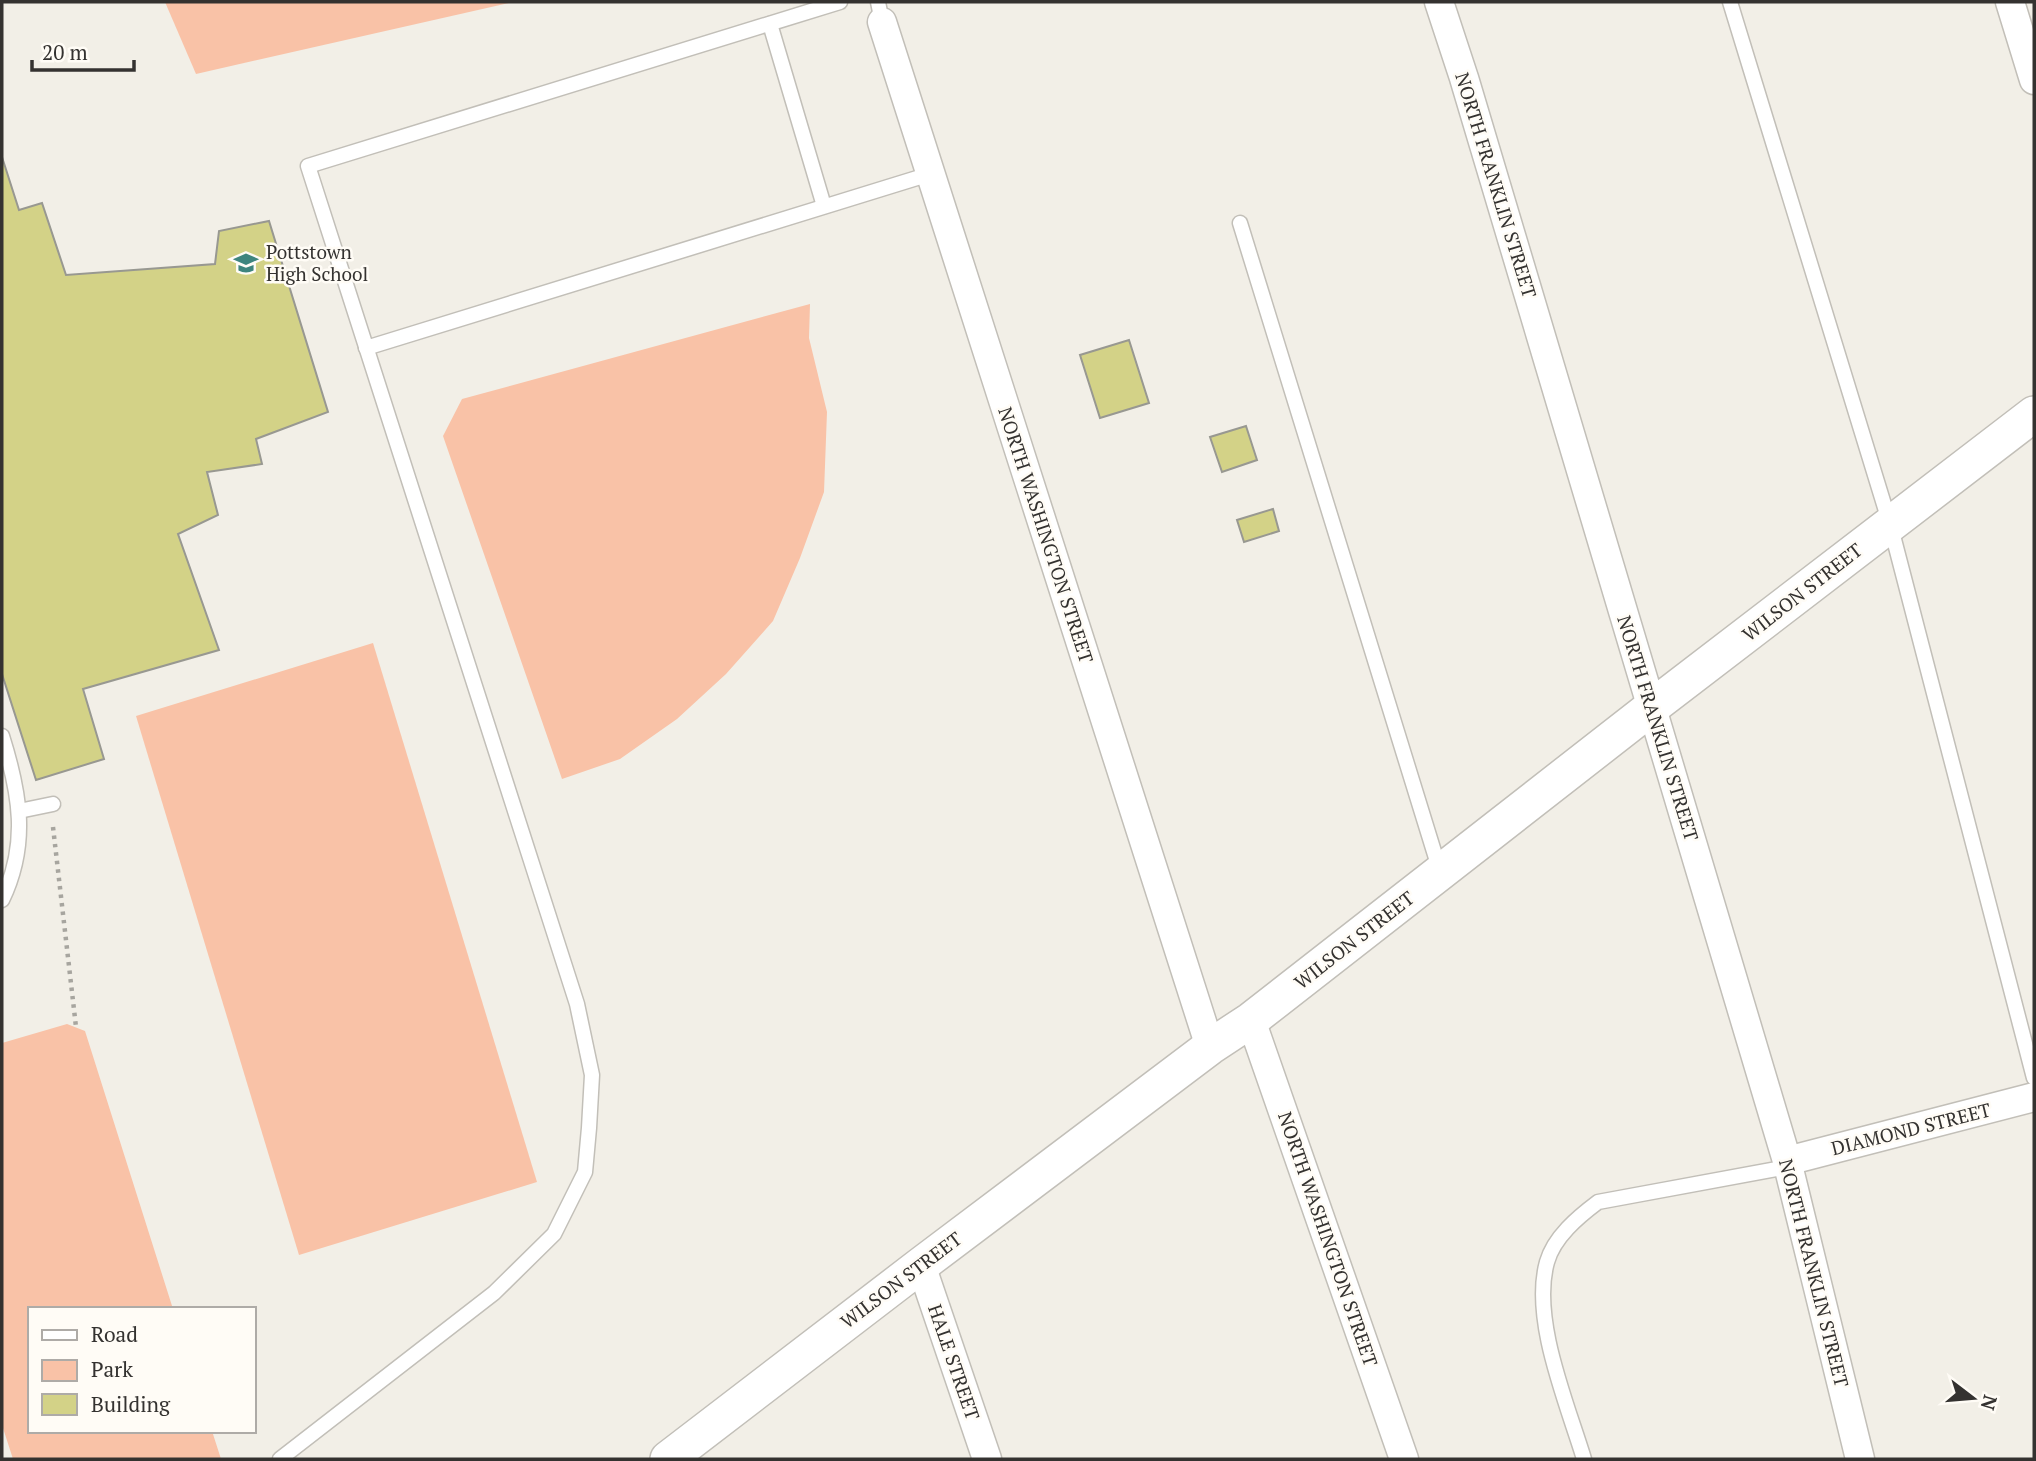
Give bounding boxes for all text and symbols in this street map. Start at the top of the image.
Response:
scale bar [32,28,133,72]
text: 20 m [42,38,88,66]
street label: NORTH FRANKLIN STREET [1450,69,1543,301]
place label: Pottstown High School [266,239,368,286]
school or university icon: Pottstown High School [232,249,260,277]
street label: NORTH WASHINGTON STREET [993,404,1100,666]
street label: WILSON STREET [1737,537,1867,646]
street label: NORTH FRANKLIN STREET [1612,612,1705,844]
street label: WILSON STREET [1289,885,1419,994]
street label: DIAMOND STREET [1829,1097,1993,1160]
street label: NORTH WASHINGTON STREET [1273,1108,1384,1370]
street label: NORTH FRANKLIN STREET [1774,1156,1855,1390]
street label: WILSON STREET [835,1226,967,1333]
street label: HALE STREET [923,1301,986,1423]
legend [28,1307,256,1433]
text: Road [91,1320,138,1348]
text: Park [91,1355,133,1383]
north arrow [1938,1363,2008,1433]
text: Building [91,1390,171,1418]
text: N [1976,1392,2004,1414]

